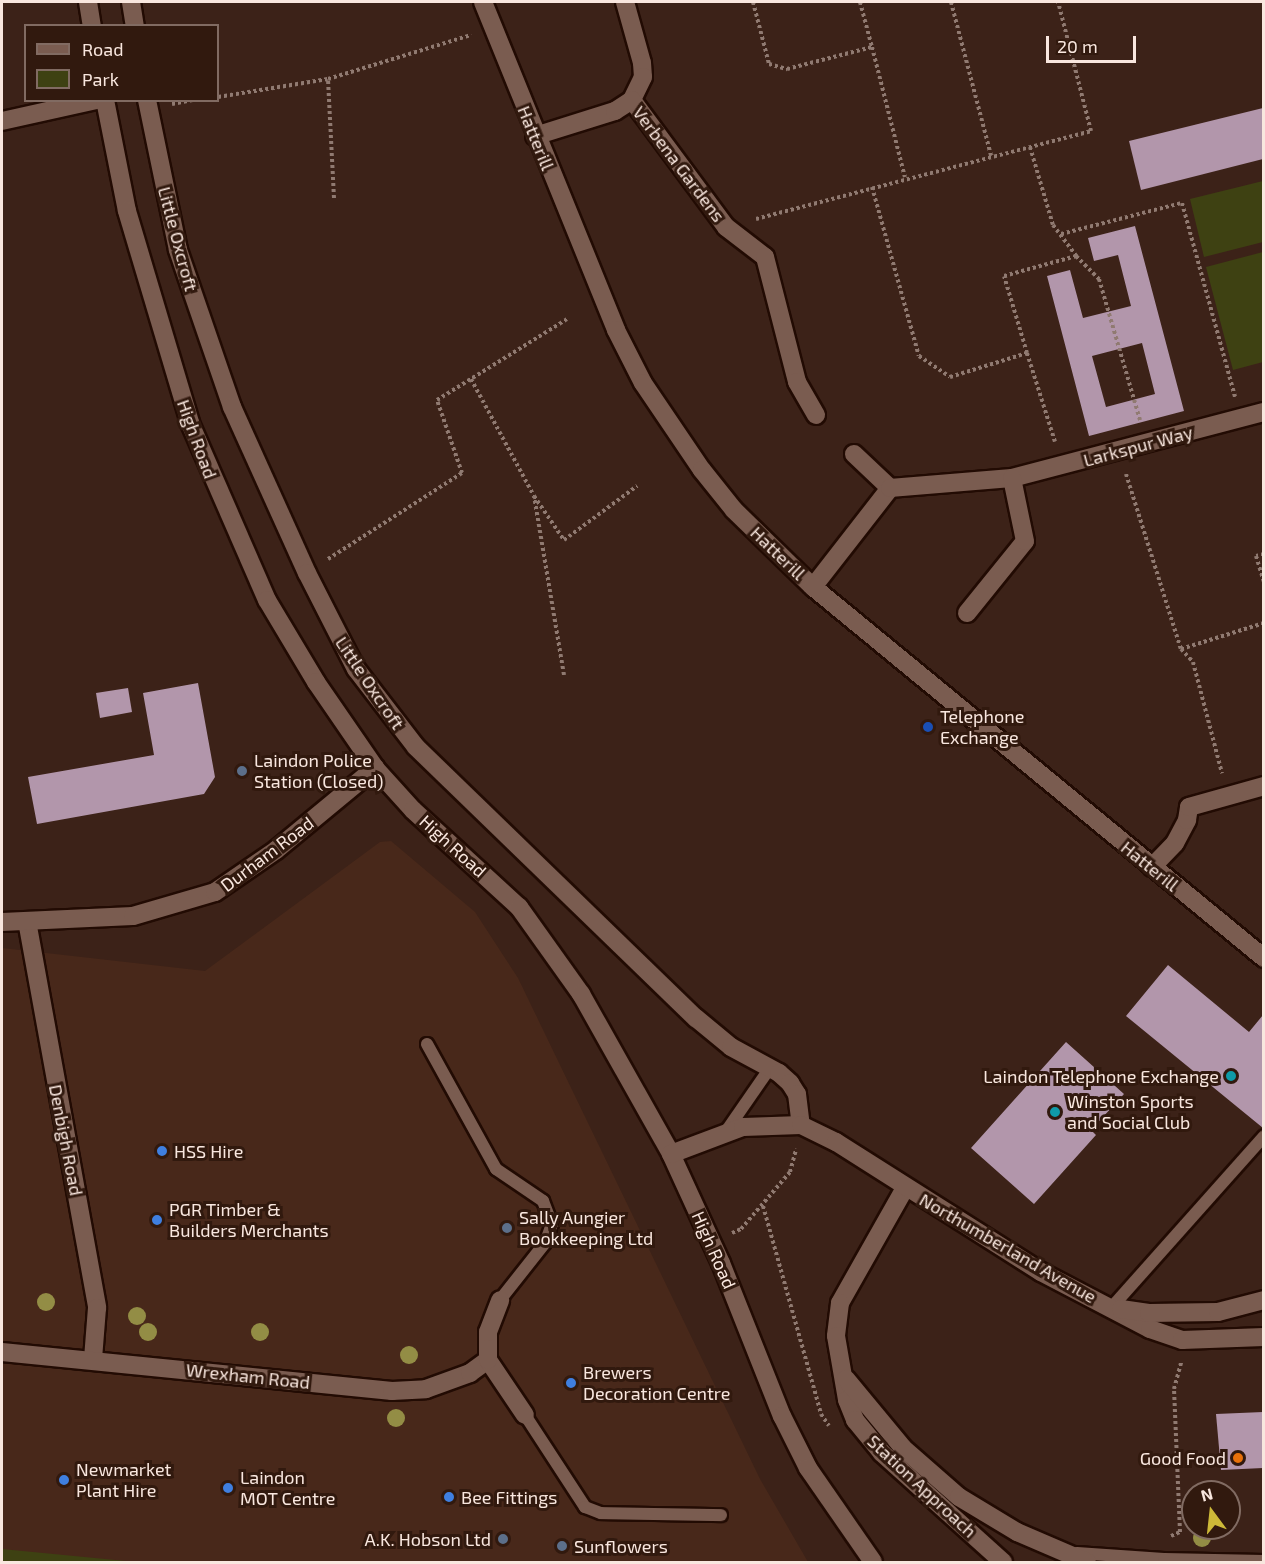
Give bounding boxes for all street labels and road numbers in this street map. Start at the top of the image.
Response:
street label: Verbena Gardens [628,102,730,226]
street label: Hatterill [513,103,559,173]
street label: Little Oxcroft [154,184,202,294]
street label: High Road [173,397,221,481]
street label: Larkspur Way [1081,421,1195,471]
street label: Hatterill [746,522,810,584]
street label: Little Oxcroft [331,632,409,734]
street label: High Road [415,810,491,882]
street label: Durham Road [216,812,318,896]
street label: Hatterill [1117,836,1183,896]
street label: Denbigh Road [45,1083,87,1197]
street label: Northumberland Avenue [916,1188,1100,1308]
street label: High Road [687,1208,741,1292]
street label: Wrexham Road [185,1359,311,1393]
street label: Station Approach [863,1430,981,1542]

